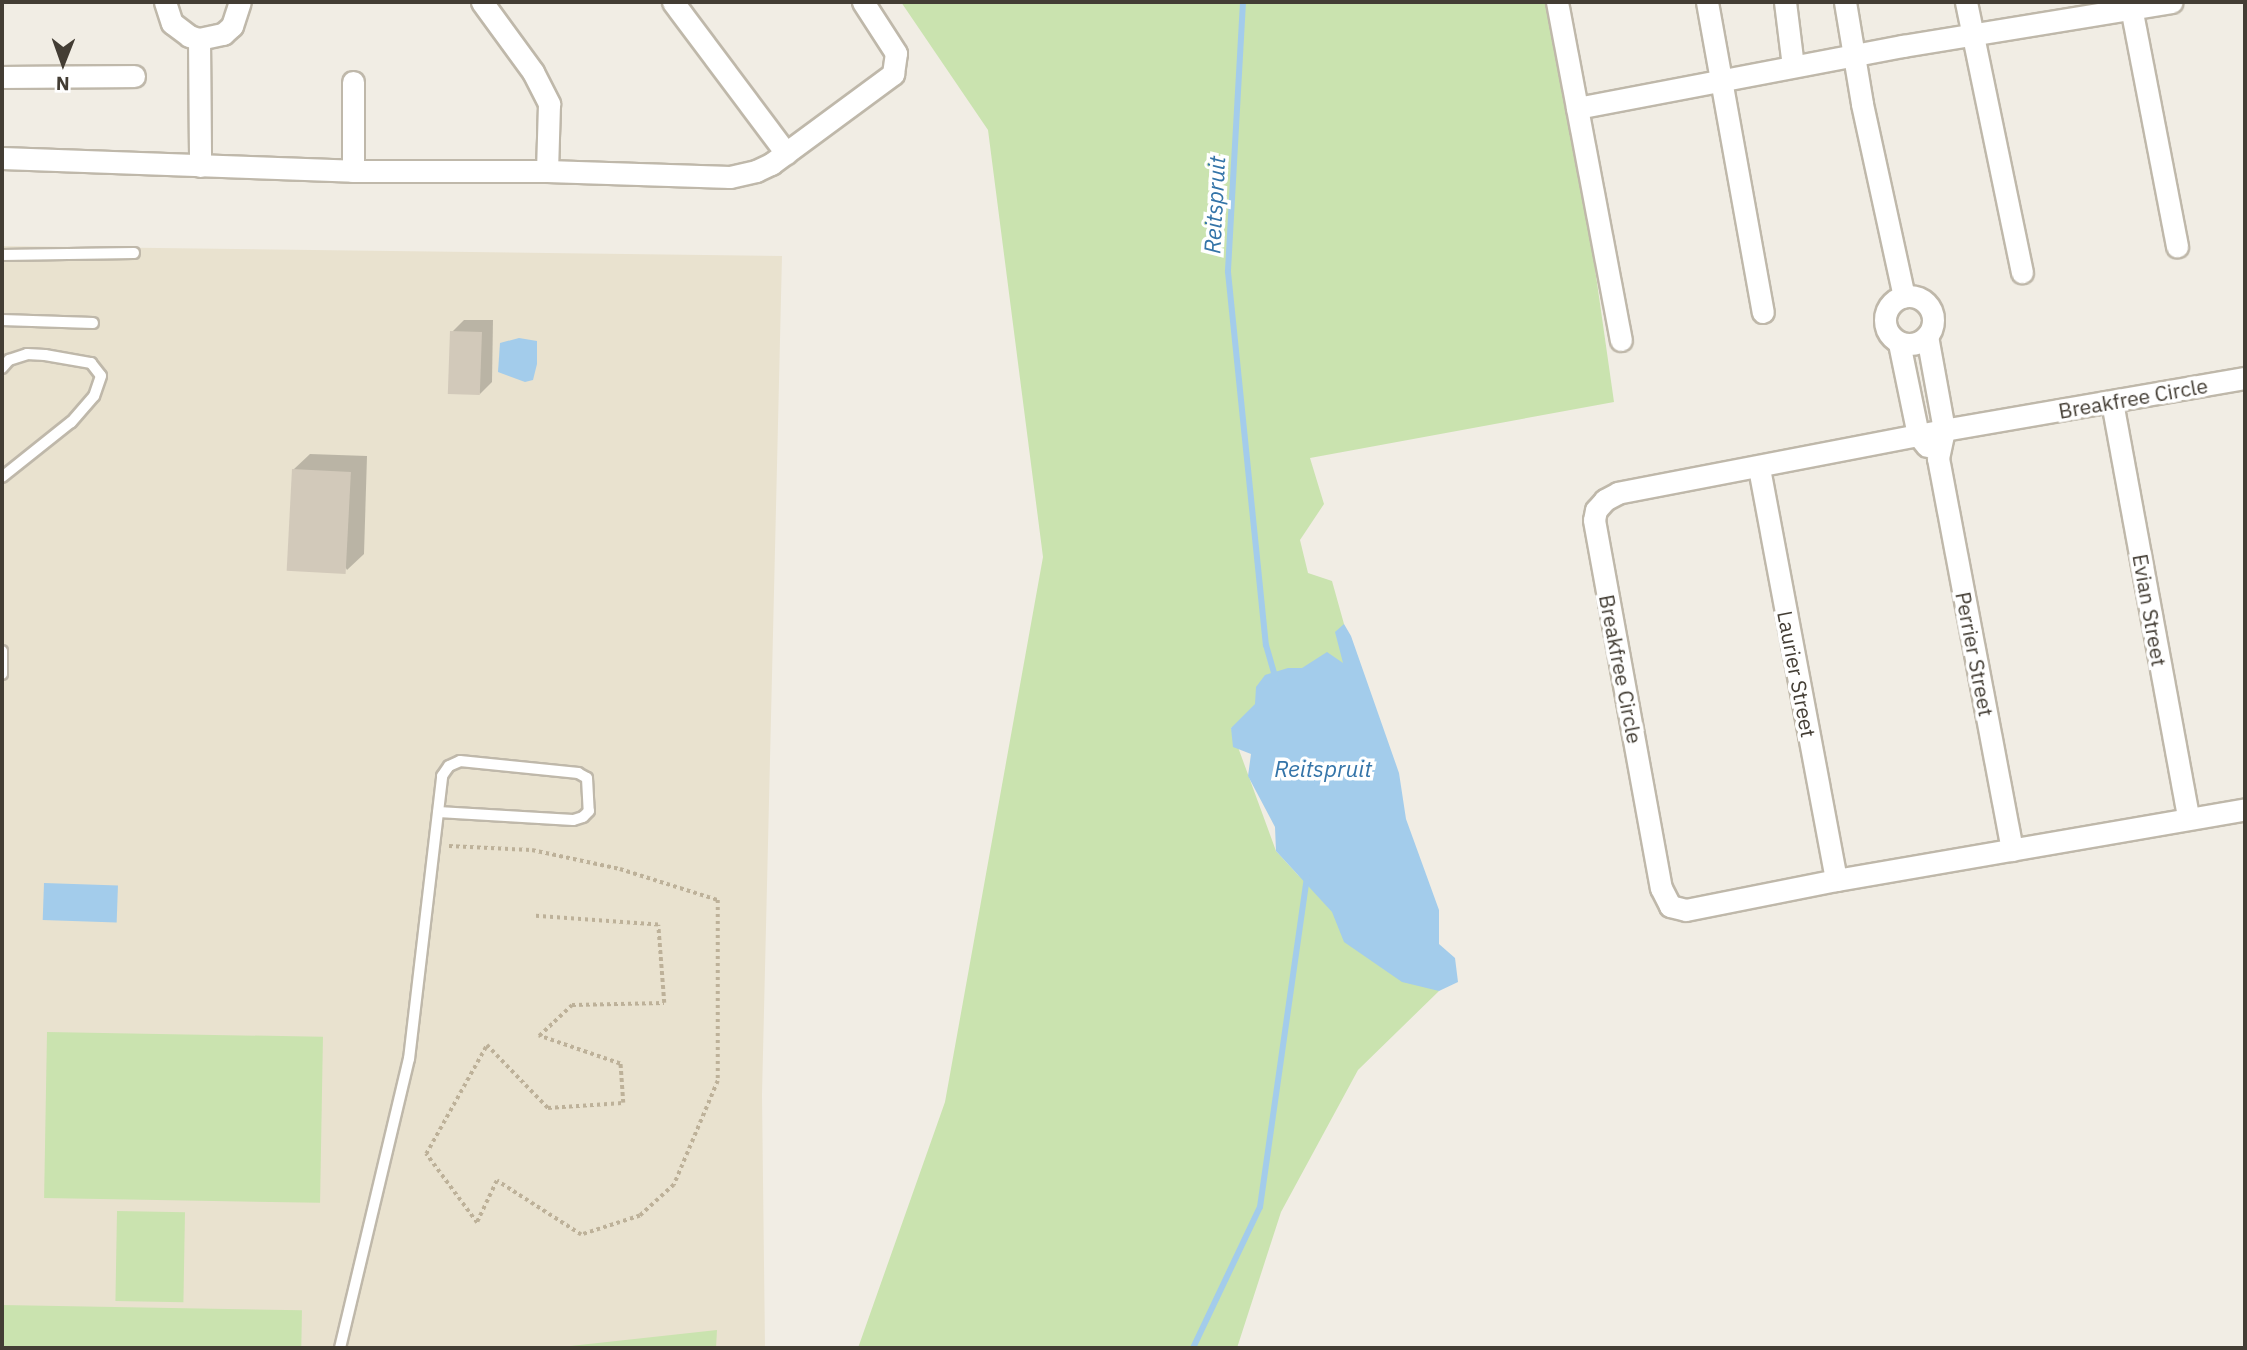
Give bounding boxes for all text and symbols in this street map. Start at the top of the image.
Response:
north arrow [28,28,98,98]
text: N [56,72,70,96]
water label: Reitspruit [1198,156,1230,254]
street label: Breakfree Circle [2056,372,2210,424]
street label: Evian Street [2128,552,2172,668]
street label: Perrier Street [1951,590,1999,718]
street label: Breakfree Circle [1594,592,1648,746]
street label: Laurier Street [1772,609,1822,739]
water label: Reitspruit [1274,754,1372,782]

